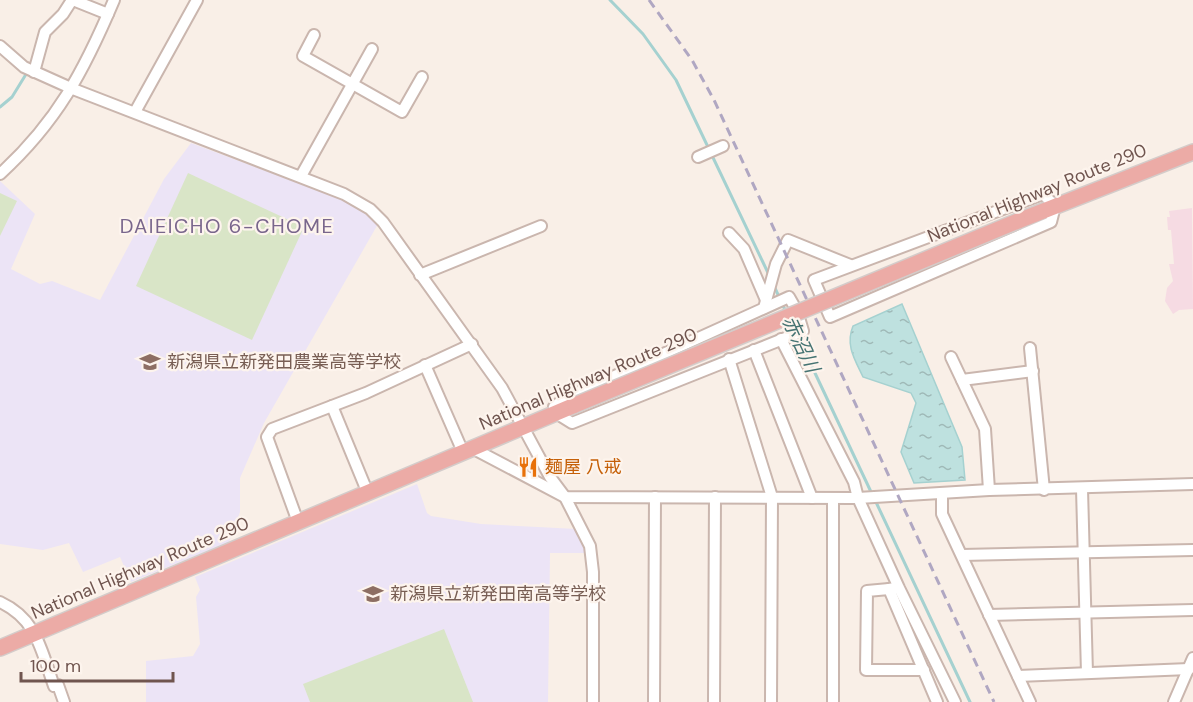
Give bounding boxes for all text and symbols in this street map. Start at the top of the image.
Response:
street label: National Highway Route 290 [924,138,1150,248]
district label: DAIEICHO 6-CHOME [120,213,334,239]
water label: 赤沼川 [777,311,826,378]
street label: National Highway Route 290 [475,322,701,436]
school or university icon: 新潟県立新発田農業高等学校 [138,350,162,374]
place label: 新潟県立新発田農業高等学校 [167,350,401,374]
restaurant icon: 麺屋 八戒 [516,455,540,479]
place label: 麺屋 八戒 [545,455,622,479]
street label: National Highway Route 290 [27,511,253,625]
school or university icon: 新潟県立新発田南高等学校 [361,582,385,606]
place label: 新潟県立新発田南高等学校 [390,582,606,606]
scale bar [21,645,172,683]
text: 100 m [30,654,81,678]

